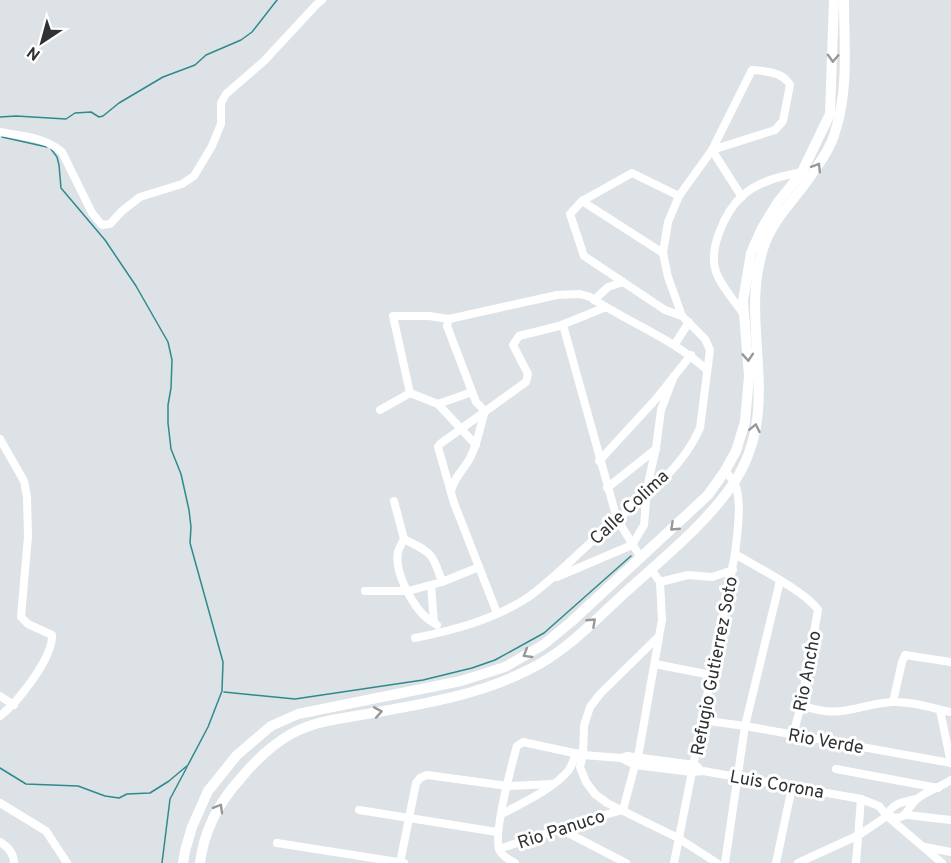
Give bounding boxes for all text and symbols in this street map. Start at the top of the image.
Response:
north arrow [12,12,72,72]
text: N [24,41,45,64]
one-way arrow [827,54,839,63]
one-way arrow [809,163,821,173]
one-way arrow [741,352,754,361]
one-way arrow [748,423,761,433]
street label: Calle Colima [585,465,675,551]
one-way arrow [671,520,681,531]
street label: Refugio Gutierrez Soto [687,575,744,758]
one-way arrow [586,618,596,629]
street label: Rio Ancho [789,629,828,714]
one-way arrow [523,647,533,659]
one-way arrow [373,706,383,719]
street label: Rio Verde [786,725,865,760]
street label: Luis Corona [728,766,826,805]
one-way arrow [211,804,223,814]
street label: Rio Panuco [515,805,608,855]

